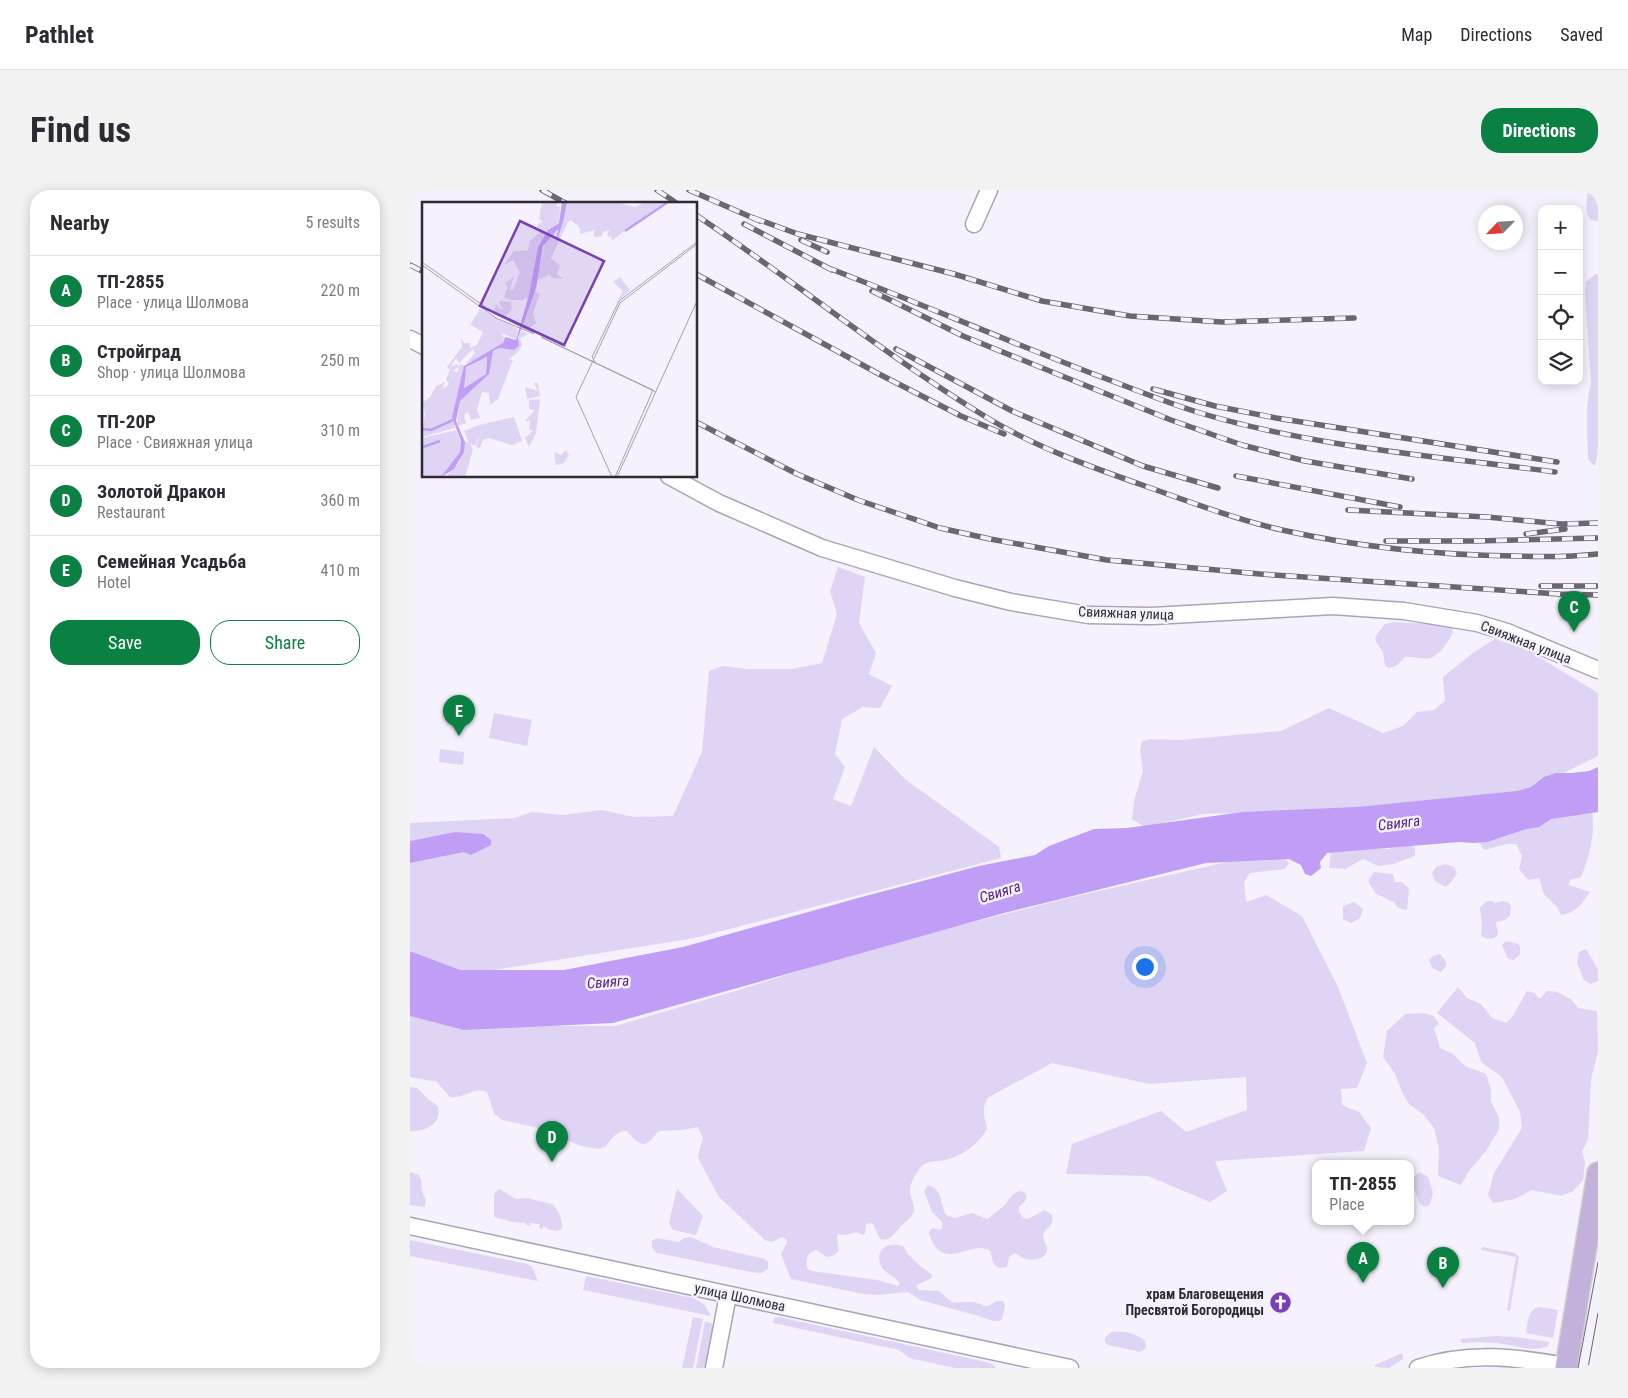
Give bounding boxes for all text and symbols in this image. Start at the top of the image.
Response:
text: Pathlet [25,21,94,49]
text: Map [1401,24,1432,45]
text: Directions [1460,24,1532,45]
text: Saved [1560,24,1603,45]
button: Directions [1481,108,1598,153]
text: Find us [30,110,131,151]
inset map [422,202,698,478]
north arrow [1478,205,1523,250]
map controls [1538,205,1583,385]
button: + [1538,205,1583,250]
text: Nearby [50,211,109,235]
text: 5 results [305,213,360,232]
button: − [1538,250,1583,295]
text: ТП-2855 [97,270,164,293]
text: A [61,281,71,300]
text: 220 m [321,281,360,300]
text: Place · улица Шолмова [97,293,249,312]
button: locate [1538,295,1583,340]
text: Стройград [97,340,181,363]
button: layers [1538,340,1583,385]
text: B [62,351,70,370]
text: 250 m [321,351,360,370]
text: Shop · улица Шолмова [97,363,246,382]
text: ТП-20Р [97,410,156,433]
text: C [61,421,71,440]
text: 310 m [321,421,360,440]
text: Place · Свияжная улица [97,433,253,452]
text: Золотой Дракон [97,480,226,503]
text: D [61,491,71,510]
text: 360 m [321,491,360,510]
text: Restaurant [97,503,165,522]
text: Семейная Усадьба [97,550,246,573]
text: E [62,561,70,580]
text: 410 m [321,561,360,580]
text: Hotel [97,573,131,592]
pin: C [1558,591,1590,632]
street label: Свияжная улица [1078,603,1174,623]
street label: Свияжная улица [1478,617,1574,667]
button: Save [50,620,200,665]
button: Share [210,620,360,665]
pin: E [443,695,475,736]
water label: Свияга [1377,811,1421,835]
water label: Свияга [977,877,1023,907]
your location [1132,954,1158,980]
water label: Свияга [586,972,630,992]
pin: D [536,1121,568,1162]
popup [1312,1160,1414,1225]
text: ТП-2855 [1329,1172,1397,1195]
text: Place [1329,1195,1364,1214]
pin: A [1347,1242,1379,1283]
pin: B [1427,1247,1459,1288]
street label: улица Шолмова [693,1280,787,1314]
place label: храм Благовещения Пресвятой Богородицы [1125,1286,1264,1318]
church icon: храм Благовещения Пресвятой Богородицы [1268,1290,1292,1314]

